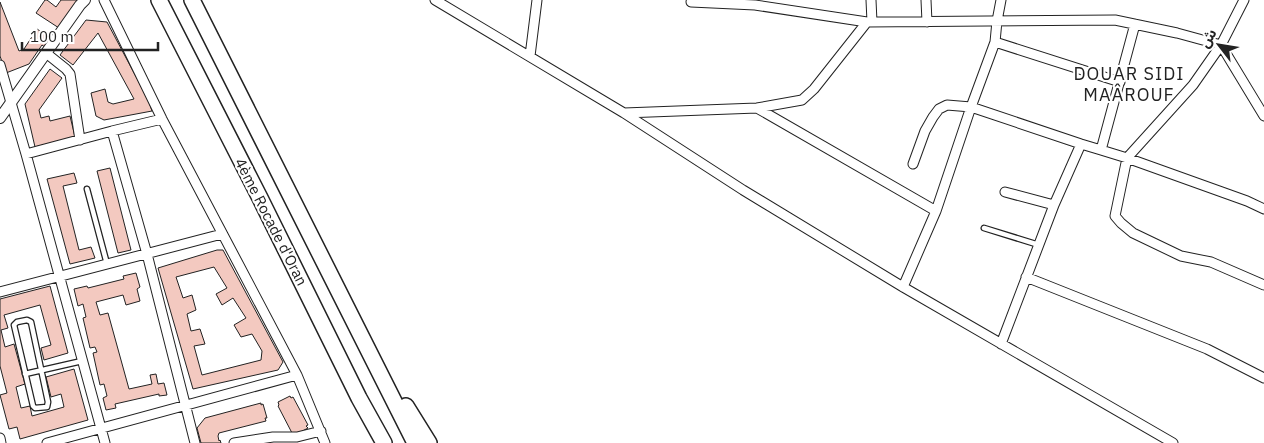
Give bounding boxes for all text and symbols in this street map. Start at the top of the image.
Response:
scale bar [22,20,159,52]
north arrow [1194,20,1244,70]
text: ش [1195,25,1221,51]
text: 100 m [30,27,74,46]
district label: DOUAR SIDI MAÂROUF [1073,62,1185,106]
street label: 4ème Rocade d'Oran [231,155,312,289]

